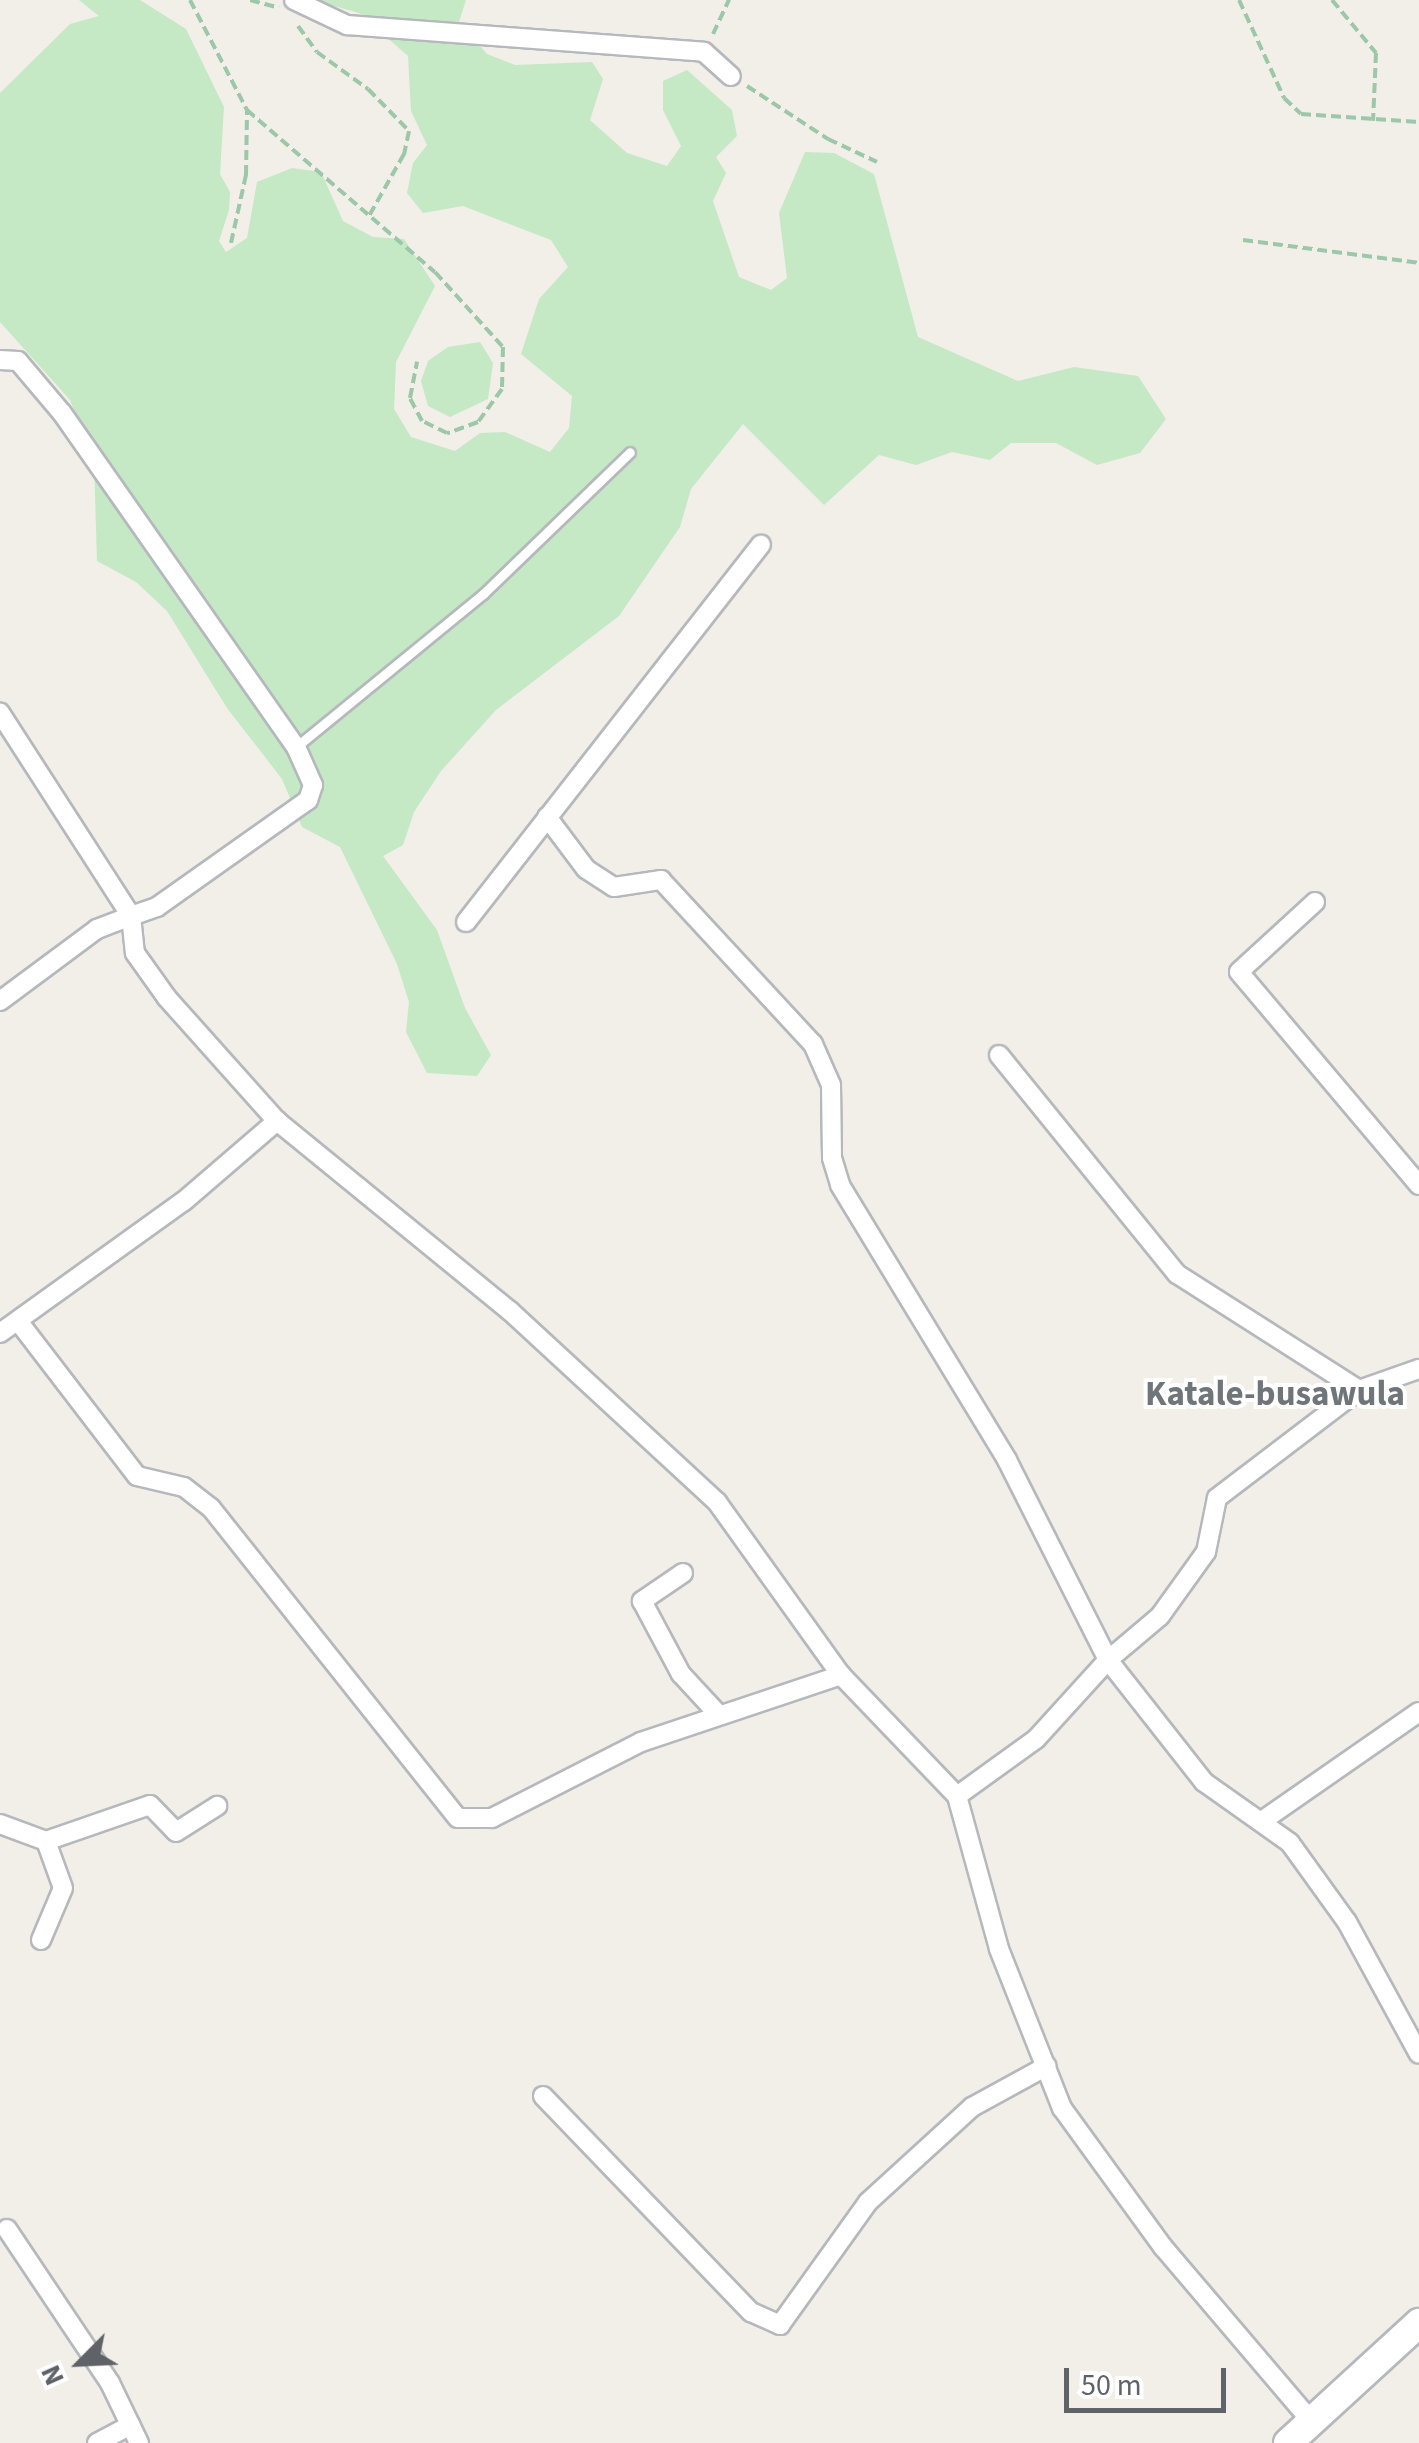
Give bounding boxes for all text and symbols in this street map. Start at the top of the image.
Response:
district label: Katale-busawula [1145,1373,1405,1415]
north arrow [30,2313,130,2413]
scale bar [1069,2348,1232,2410]
text: N [31,2359,75,2392]
text: 50 m [1081,2364,1142,2407]

